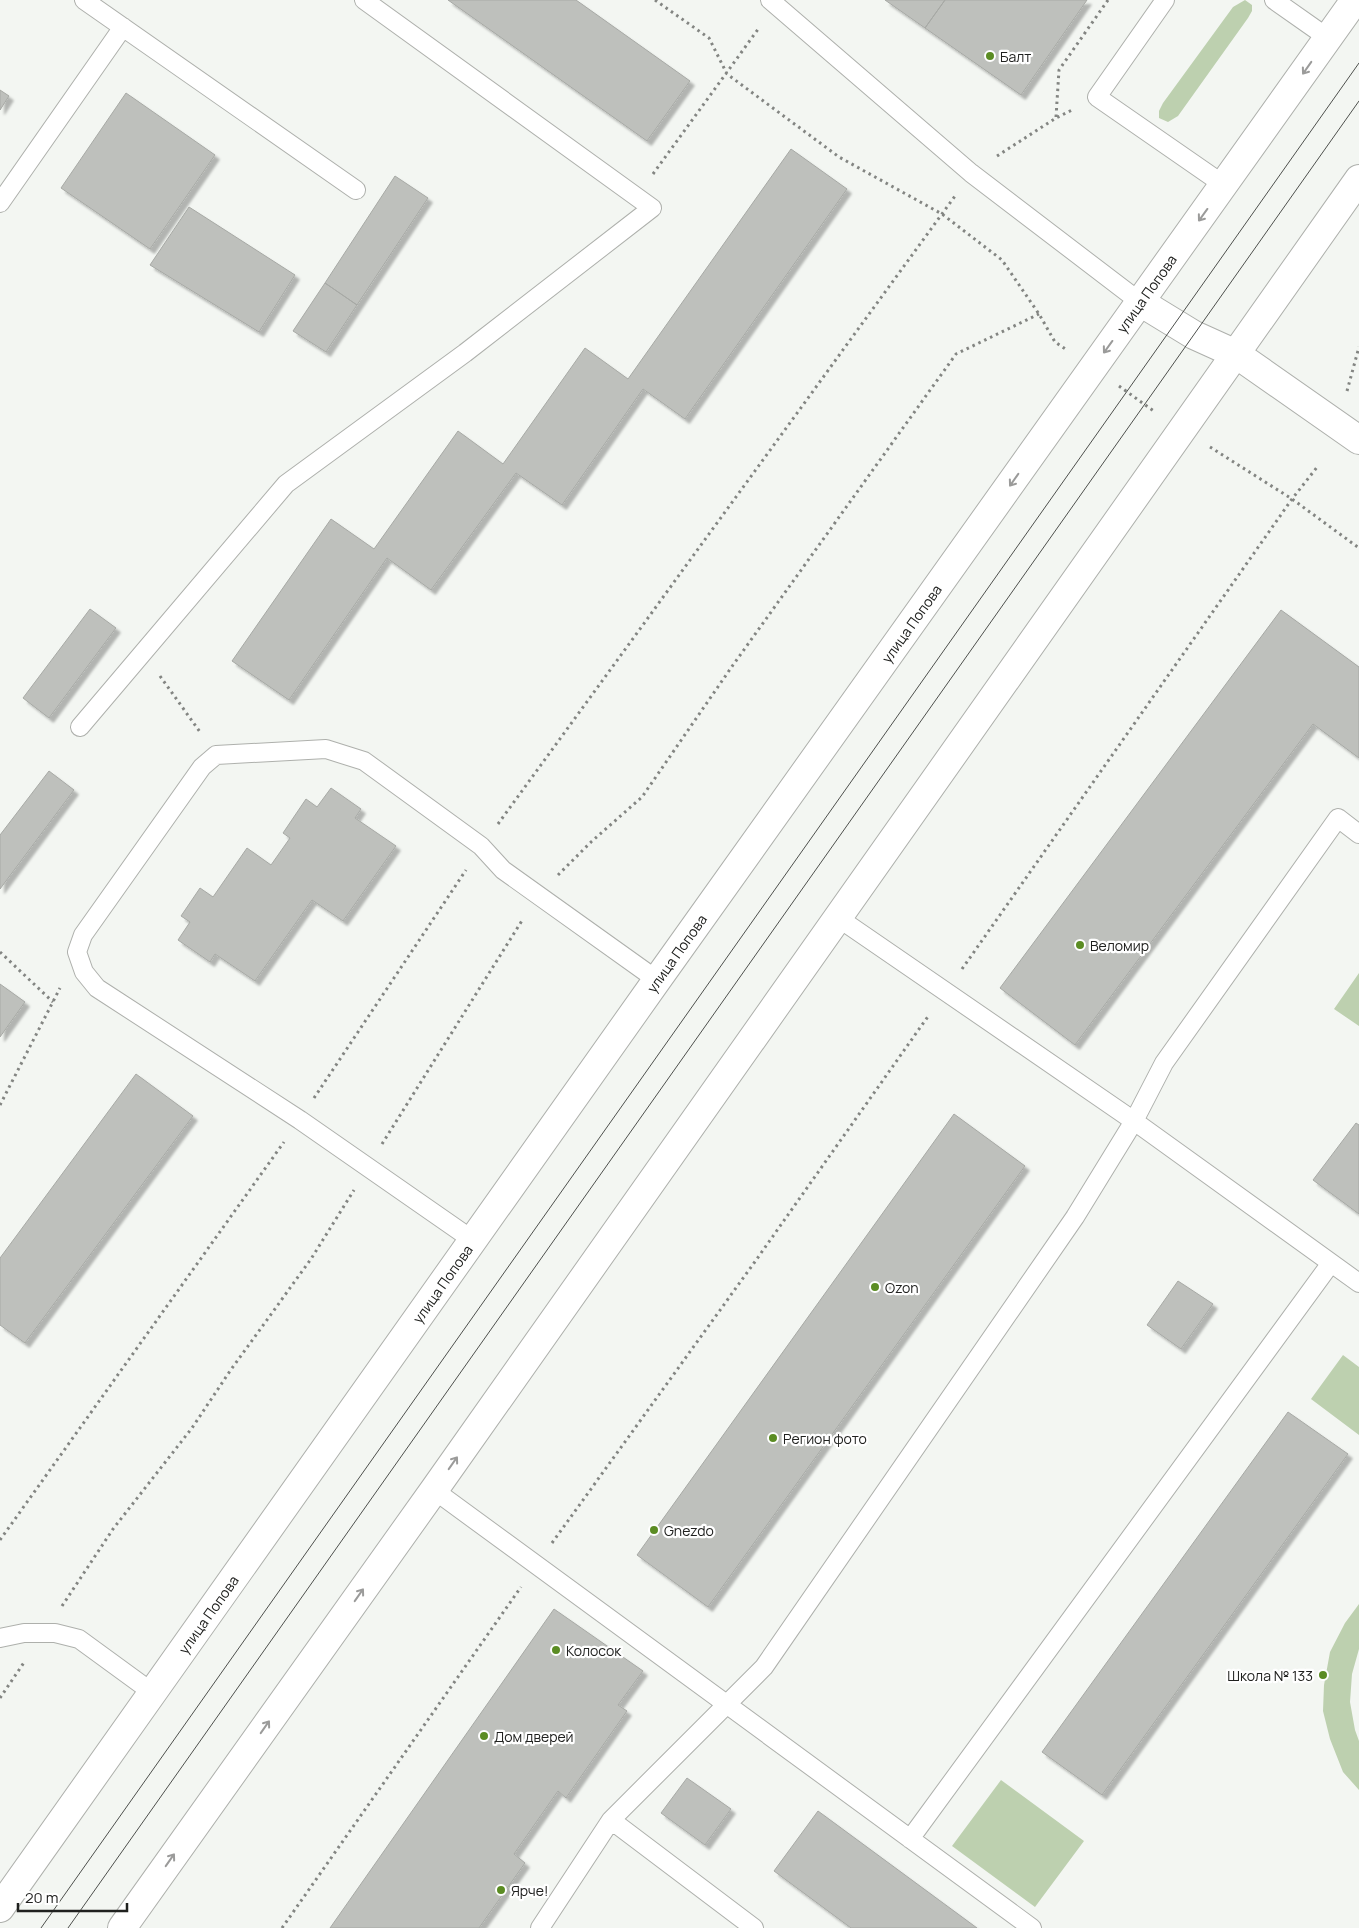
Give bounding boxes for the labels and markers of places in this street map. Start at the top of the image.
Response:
place label: Балт [1000,47,1031,66]
marker: Балт [984,50,996,62]
place label: Веломир [1090,936,1149,955]
marker: Веломир [1074,939,1086,951]
place label: Ozon [885,1278,919,1297]
marker: Ozon [869,1281,881,1293]
place label: Регион фото [783,1429,867,1448]
marker: Регион фото [767,1432,779,1444]
place label: Gnezdo [664,1521,714,1540]
marker: Gnezdo [648,1524,660,1536]
place label: Колосок [566,1641,622,1660]
marker: Колосок [550,1644,562,1656]
place label: Школа № 133 [1227,1666,1313,1685]
marker: Школа № 133 [1317,1669,1329,1681]
place label: Дом дверей [494,1727,574,1746]
marker: Дом дверей [478,1730,490,1742]
place label: Ярче! [511,1881,548,1900]
marker: Ярче! [495,1884,507,1896]

